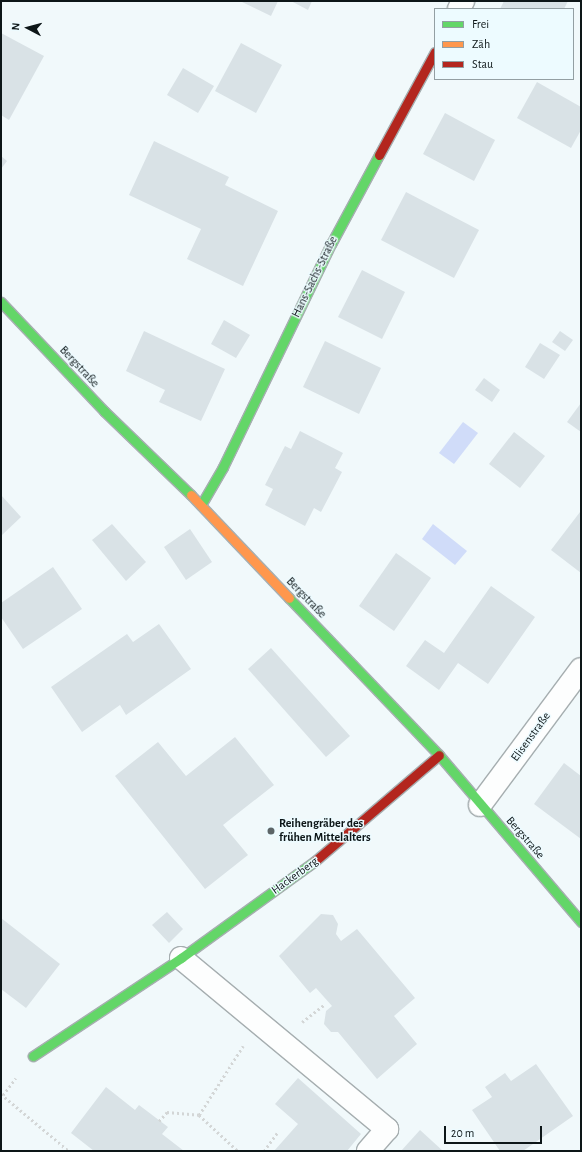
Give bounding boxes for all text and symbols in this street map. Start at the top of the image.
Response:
north arrow [8,8,48,48]
legend [434,8,574,80]
text: Frei [472,18,489,30]
text: N [10,22,21,31]
text: Zäh [472,38,490,50]
text: Stau [472,58,493,70]
street label: Hans-Sachs-Straße [289,234,341,320]
street label: Bergstraße [56,343,102,391]
street label: Bergstraße [283,575,329,621]
street label: Elisenstraße [508,709,554,765]
street label: Bergstraße [503,814,547,862]
place label: Reihengräber des frühen Mittelalters [279,817,370,845]
marker: Reihengräber des frühen Mittelalters [266,826,276,836]
street label: Hackerberg [269,854,321,898]
scale bar [446,1118,544,1144]
text: 20 m [451,1127,474,1139]

